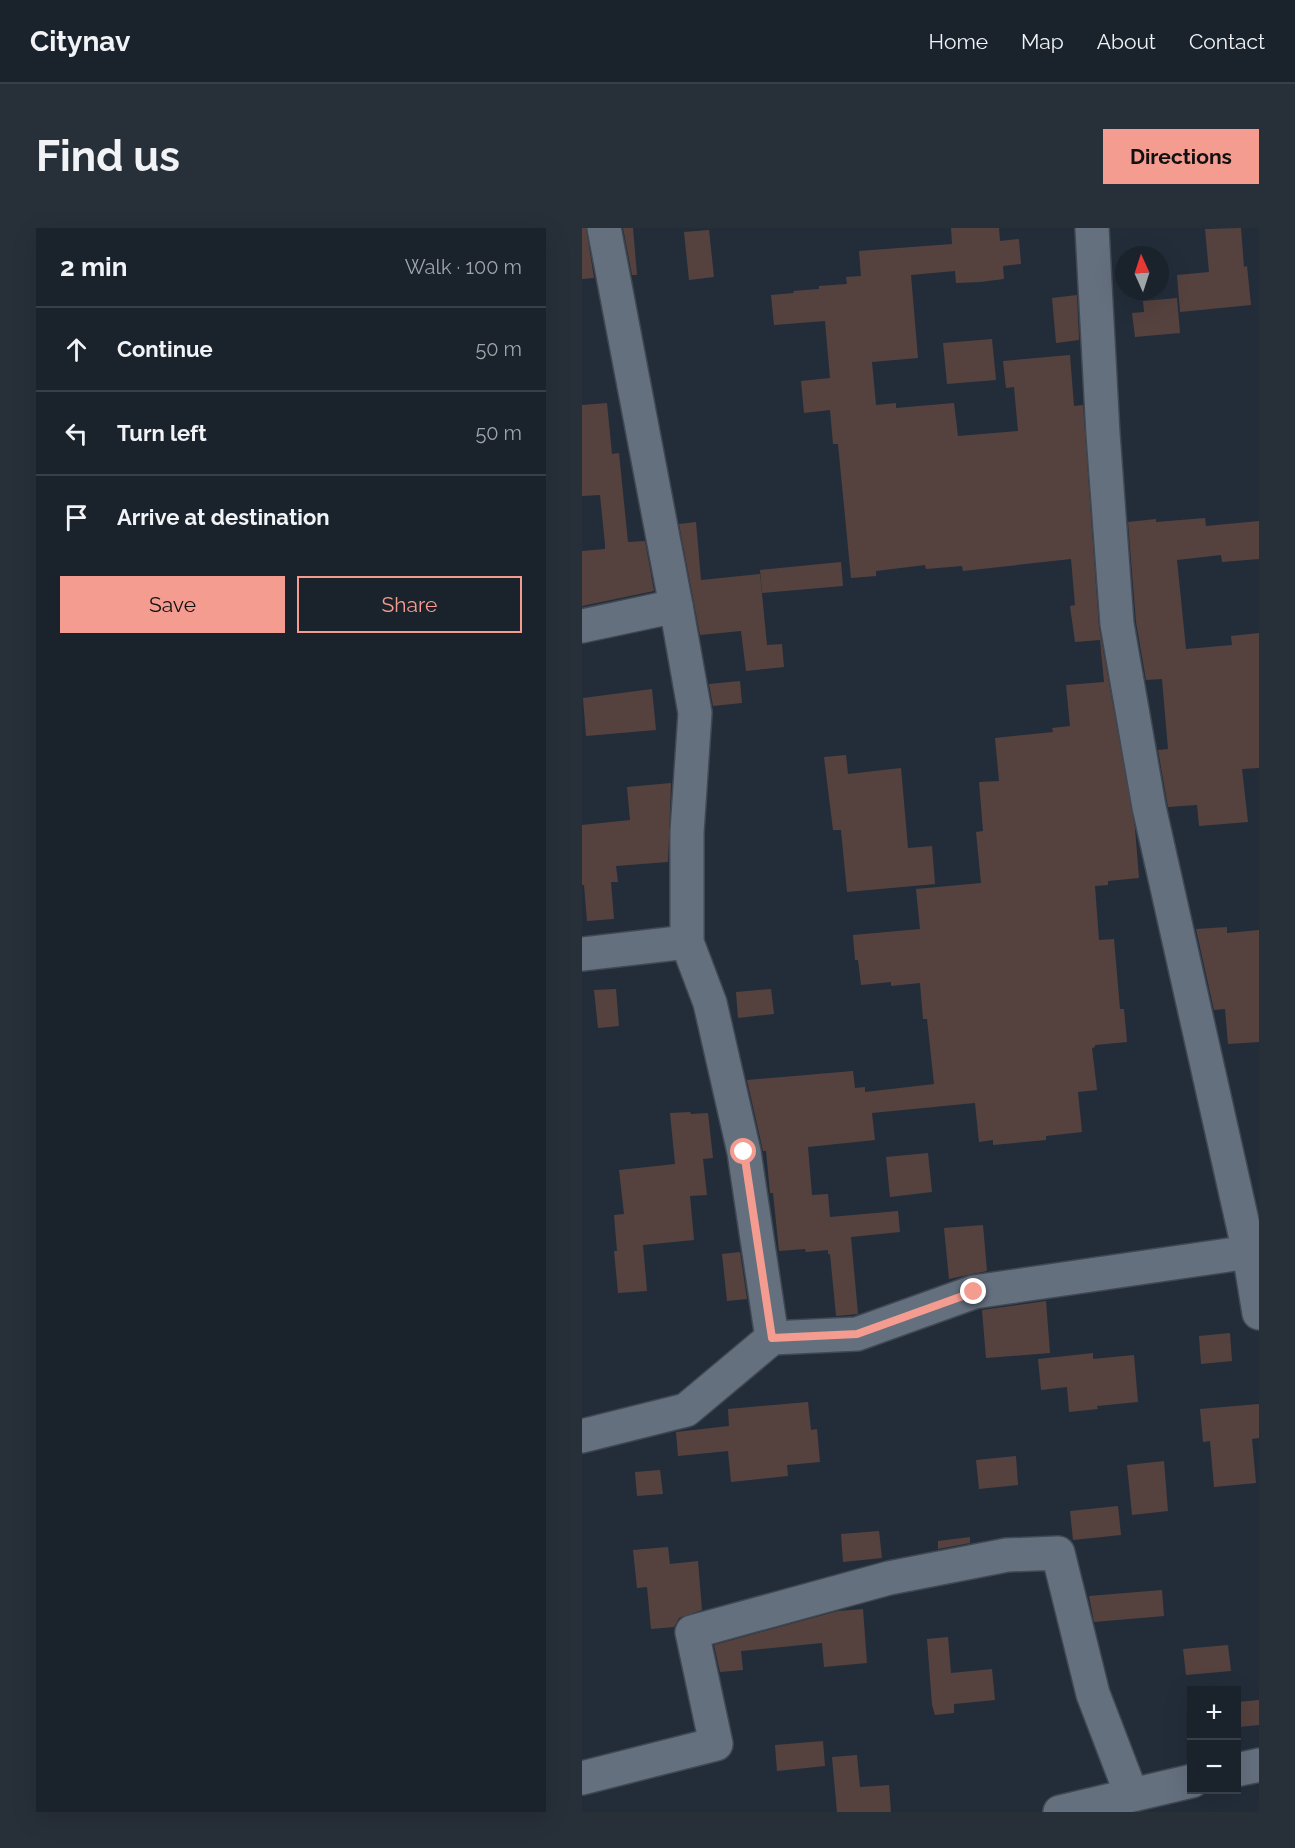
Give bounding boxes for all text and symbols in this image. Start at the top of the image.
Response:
text: Citynav [30,25,130,58]
text: Home [929,29,988,54]
text: Map [1021,29,1064,54]
text: About [1097,29,1156,54]
text: Contact [1189,29,1265,54]
button: Directions [1103,129,1259,184]
text: Find us [36,132,180,181]
north arrow [1115,246,1169,300]
text: 2 min [60,252,127,282]
text: Walk · 100 m [405,255,522,279]
icon: ahead [60,333,93,366]
text: Continue [117,336,213,362]
text: 50 m [475,337,522,361]
icon: left [60,417,93,450]
text: Turn left [117,420,207,446]
text: 50 m [475,421,522,445]
icon: arrive [60,501,93,534]
text: Arrive at destination [117,504,330,530]
button: Save [60,576,285,633]
button: Share [297,576,522,633]
route start [730,1138,756,1164]
route end [960,1278,986,1304]
map controls [1187,1686,1241,1794]
button: + [1187,1686,1241,1740]
button: − [1187,1740,1241,1794]

